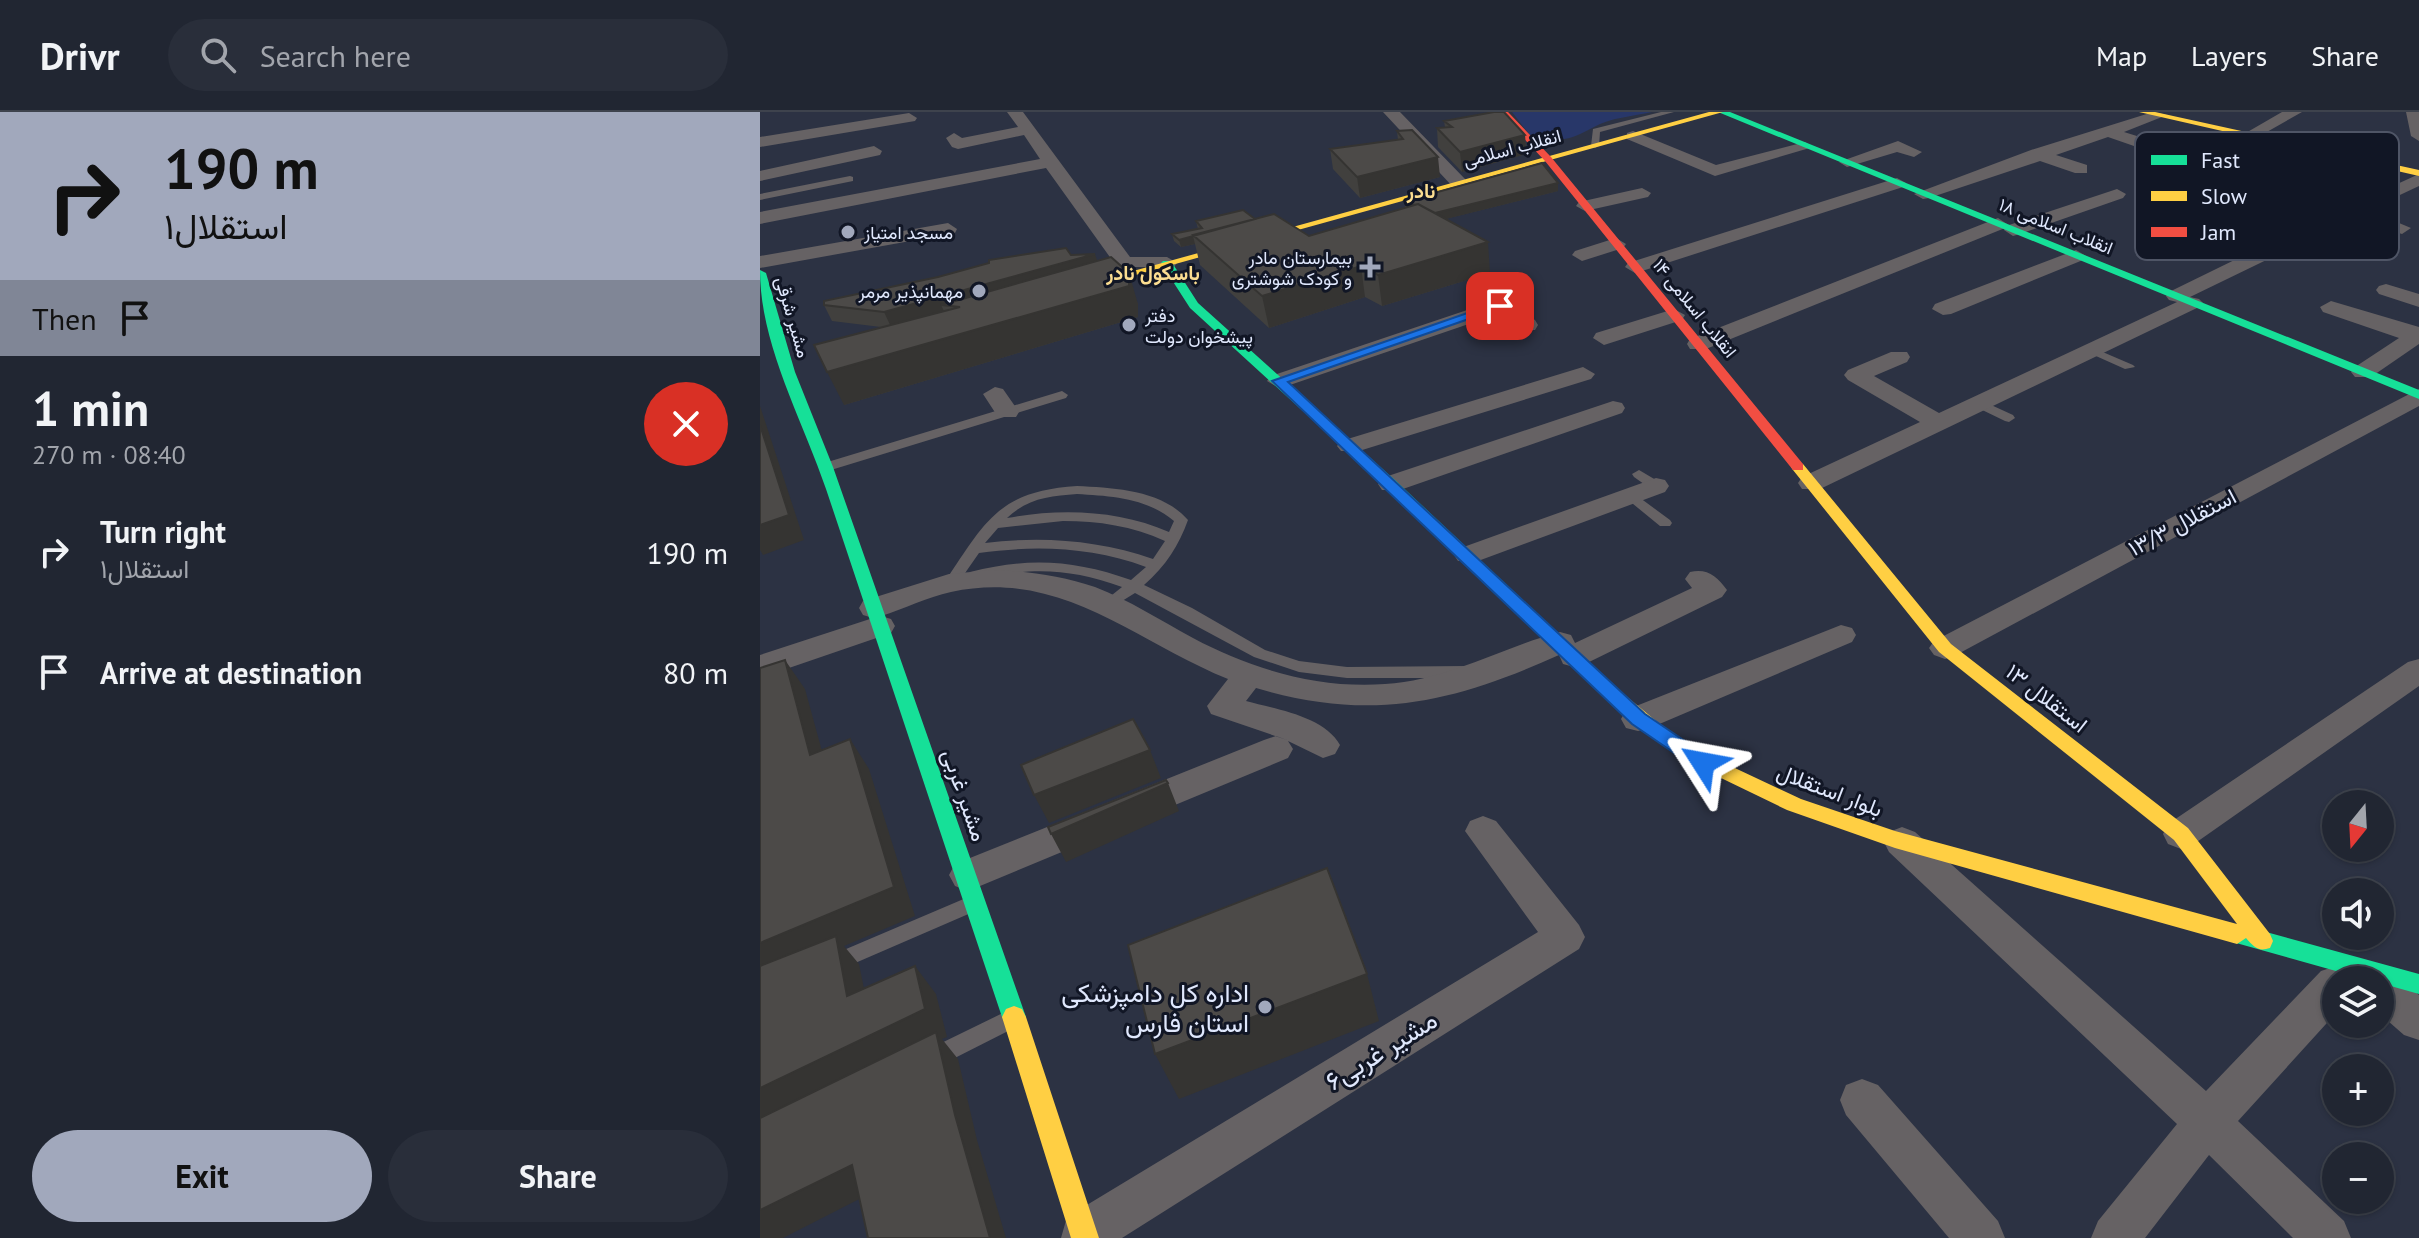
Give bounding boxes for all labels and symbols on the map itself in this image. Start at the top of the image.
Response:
street label: انقلاب اسلامی [1460,124,1564,172]
legend [2135,132,2399,260]
text: Fast [2201,146,2241,174]
district label: نادر [1406,178,1435,204]
text: Slow [2201,182,2247,210]
street label: ۱۸ انقلاب اسلامی [1996,193,2116,259]
text: Jam [2200,218,2236,246]
place label: مسجد امتیاز [863,221,953,244]
marker: مسجد امتیاز [839,223,857,241]
place label: بیمارستان مادر و کودک شوشتری [1232,246,1352,290]
street label: ۱۴ انقلاب اسلامی [1648,254,1742,362]
marker: بیمارستان مادر و کودک شوشتری [1359,256,1381,278]
district label: باسکول نادر [1105,260,1200,286]
pin [1466,272,1534,340]
street label: مشیر شرقی [770,274,816,360]
place label: مهمانپذیر مرمر [857,280,963,304]
marker: مهمانپذیر مرمر [970,282,988,300]
place label: دفتر پیشخوان دولت [1144,304,1253,349]
marker: دفتر پیشخوان دولت [1120,316,1138,334]
street label: ۱۳/۳ استقلال [2123,482,2241,562]
street label: ۱۳ استقلال [2001,657,2093,739]
position arrow [1661,721,1745,805]
street label: مشیر غربی [936,745,994,845]
street label: بلوار استقلال [1773,757,1887,823]
north arrow [2322,790,2394,862]
place label: اداره کل دامپزشکی استان فارس [1061,976,1249,1039]
marker: اداره کل دامپزشکی استان فارس [1256,998,1274,1016]
street label: مشیر غربی۶ [1319,1003,1443,1097]

